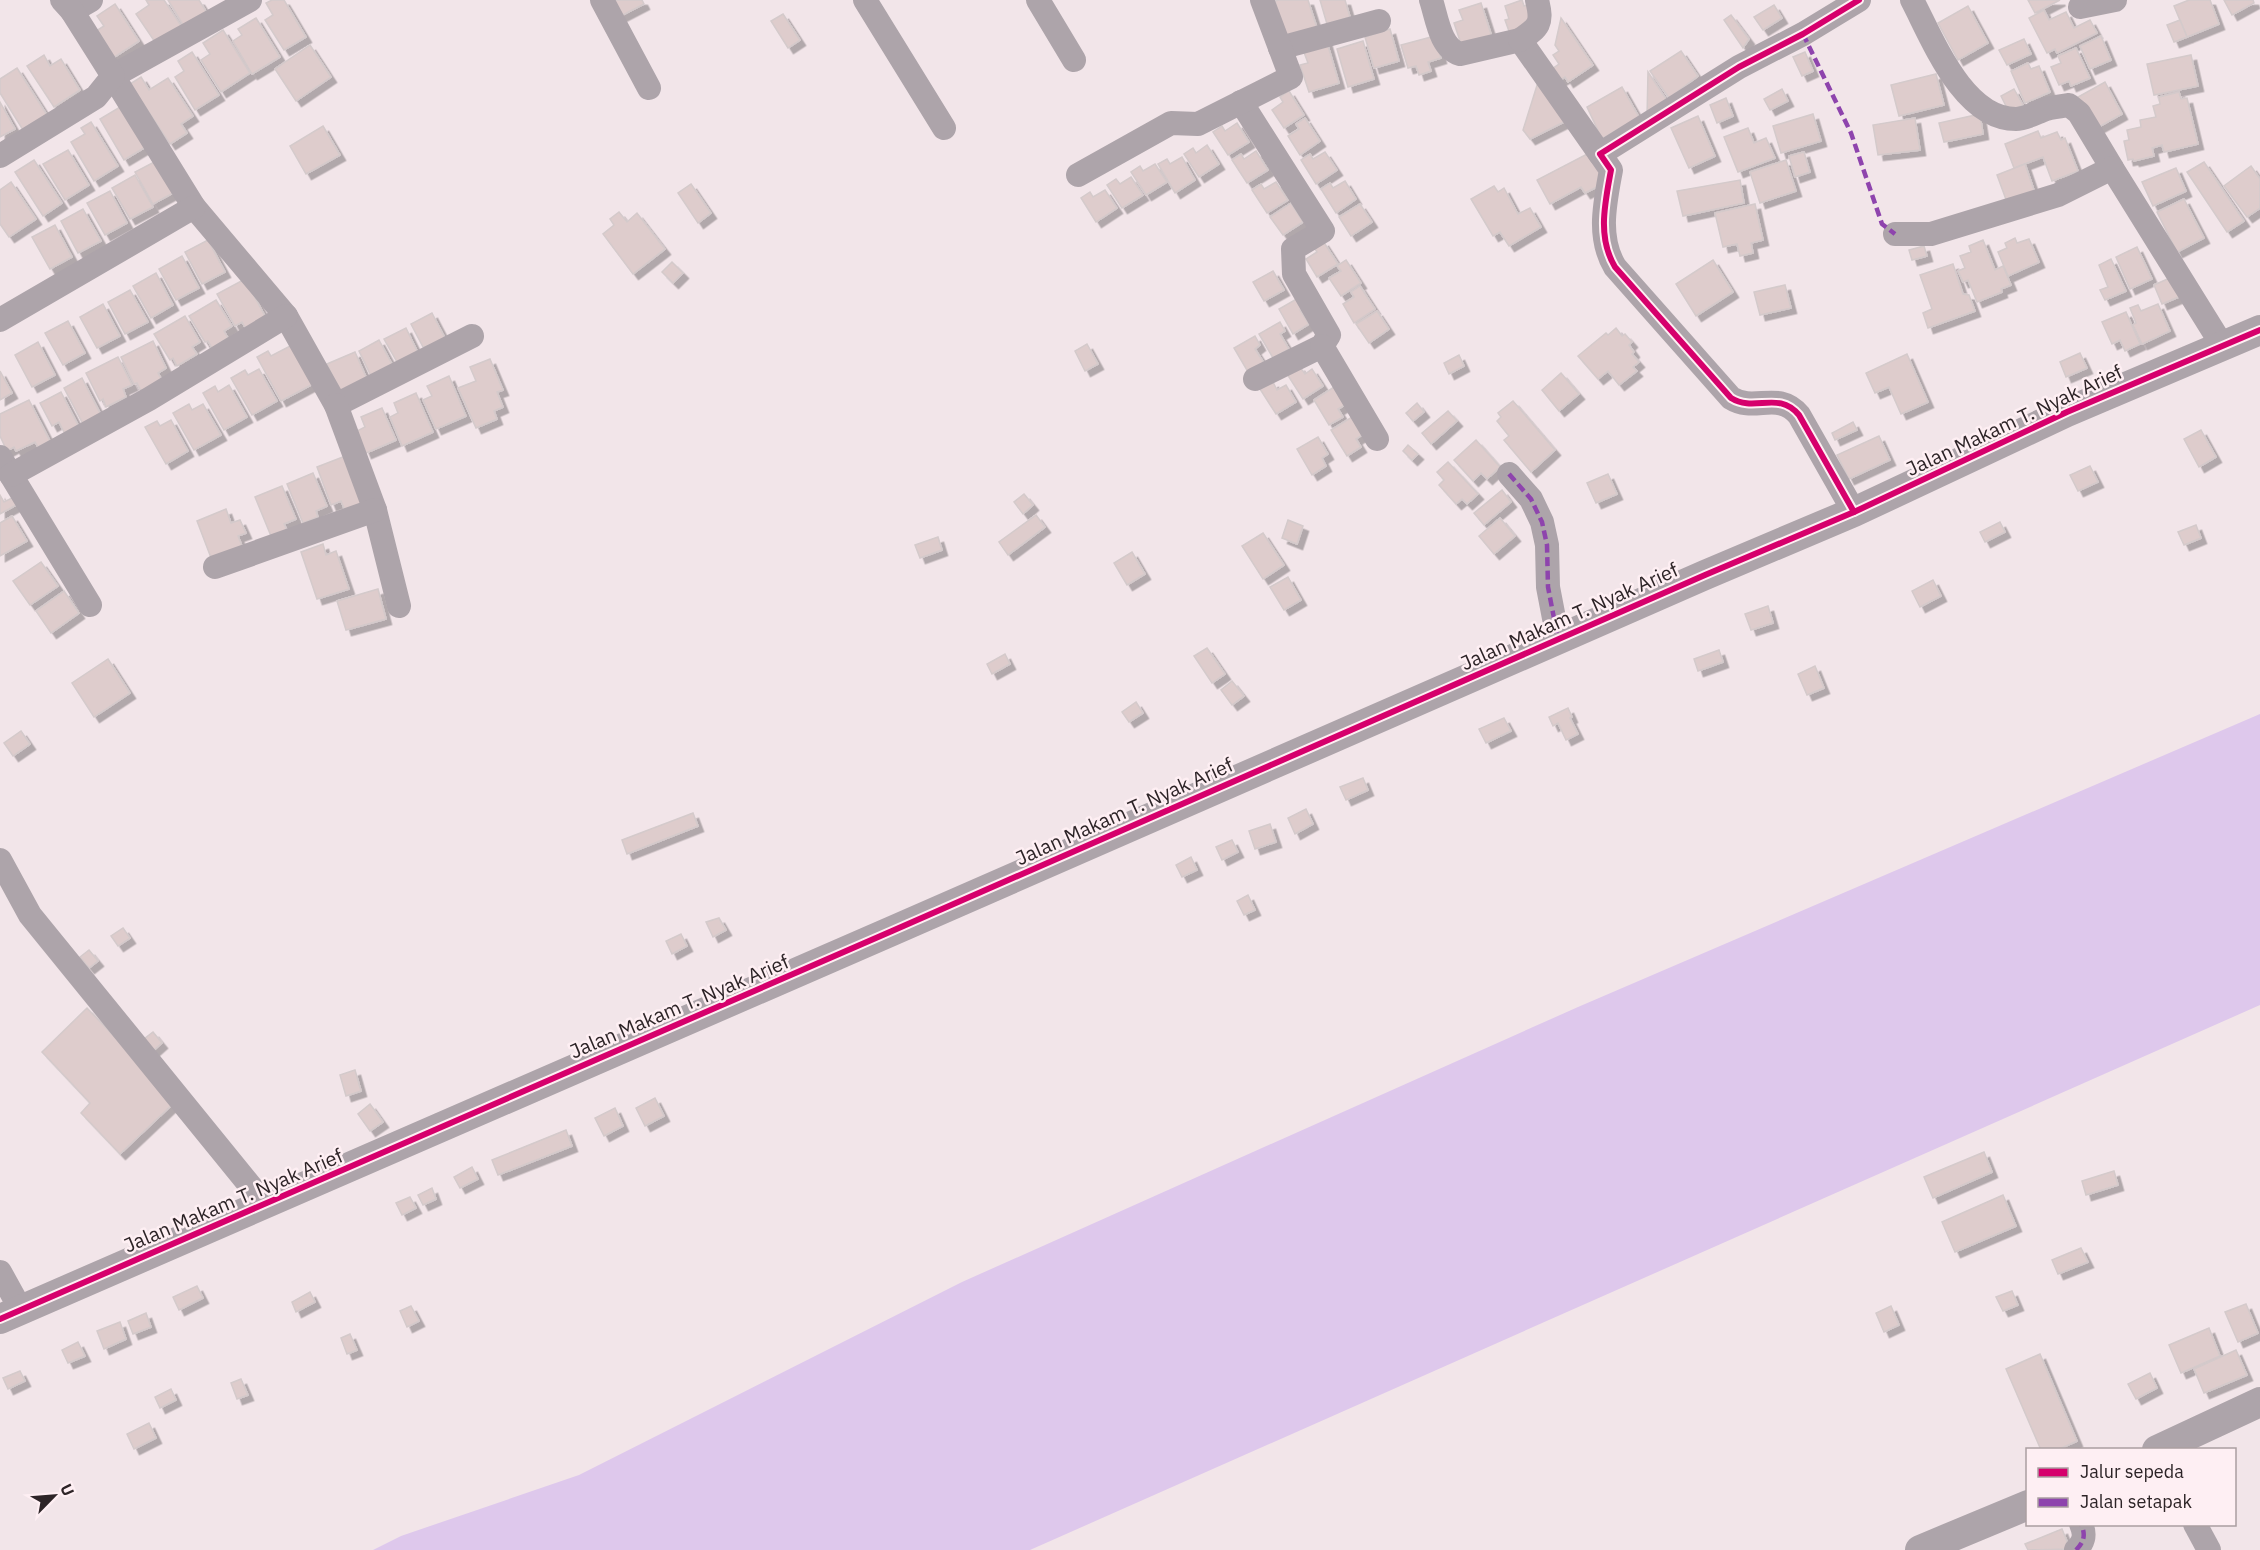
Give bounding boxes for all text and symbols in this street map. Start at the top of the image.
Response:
street label: Jalan Makam T. Nyak Arief [1901,358,2127,482]
street label: Jalan Makam T. Nyak Arief [1456,556,1683,676]
street label: Jalan Makam T. Nyak Arief [1011,751,1238,871]
street label: Jalan Makam T. Nyak Arief [565,947,793,1064]
street label: Jalan Makam T. Nyak Arief [119,1141,347,1258]
legend [2026,1448,2236,1526]
text: Jalur sepeda [2080,1460,2184,1483]
north arrow [24,1466,84,1526]
text: U [56,1480,79,1499]
text: Jalan setapak [2080,1490,2192,1513]

